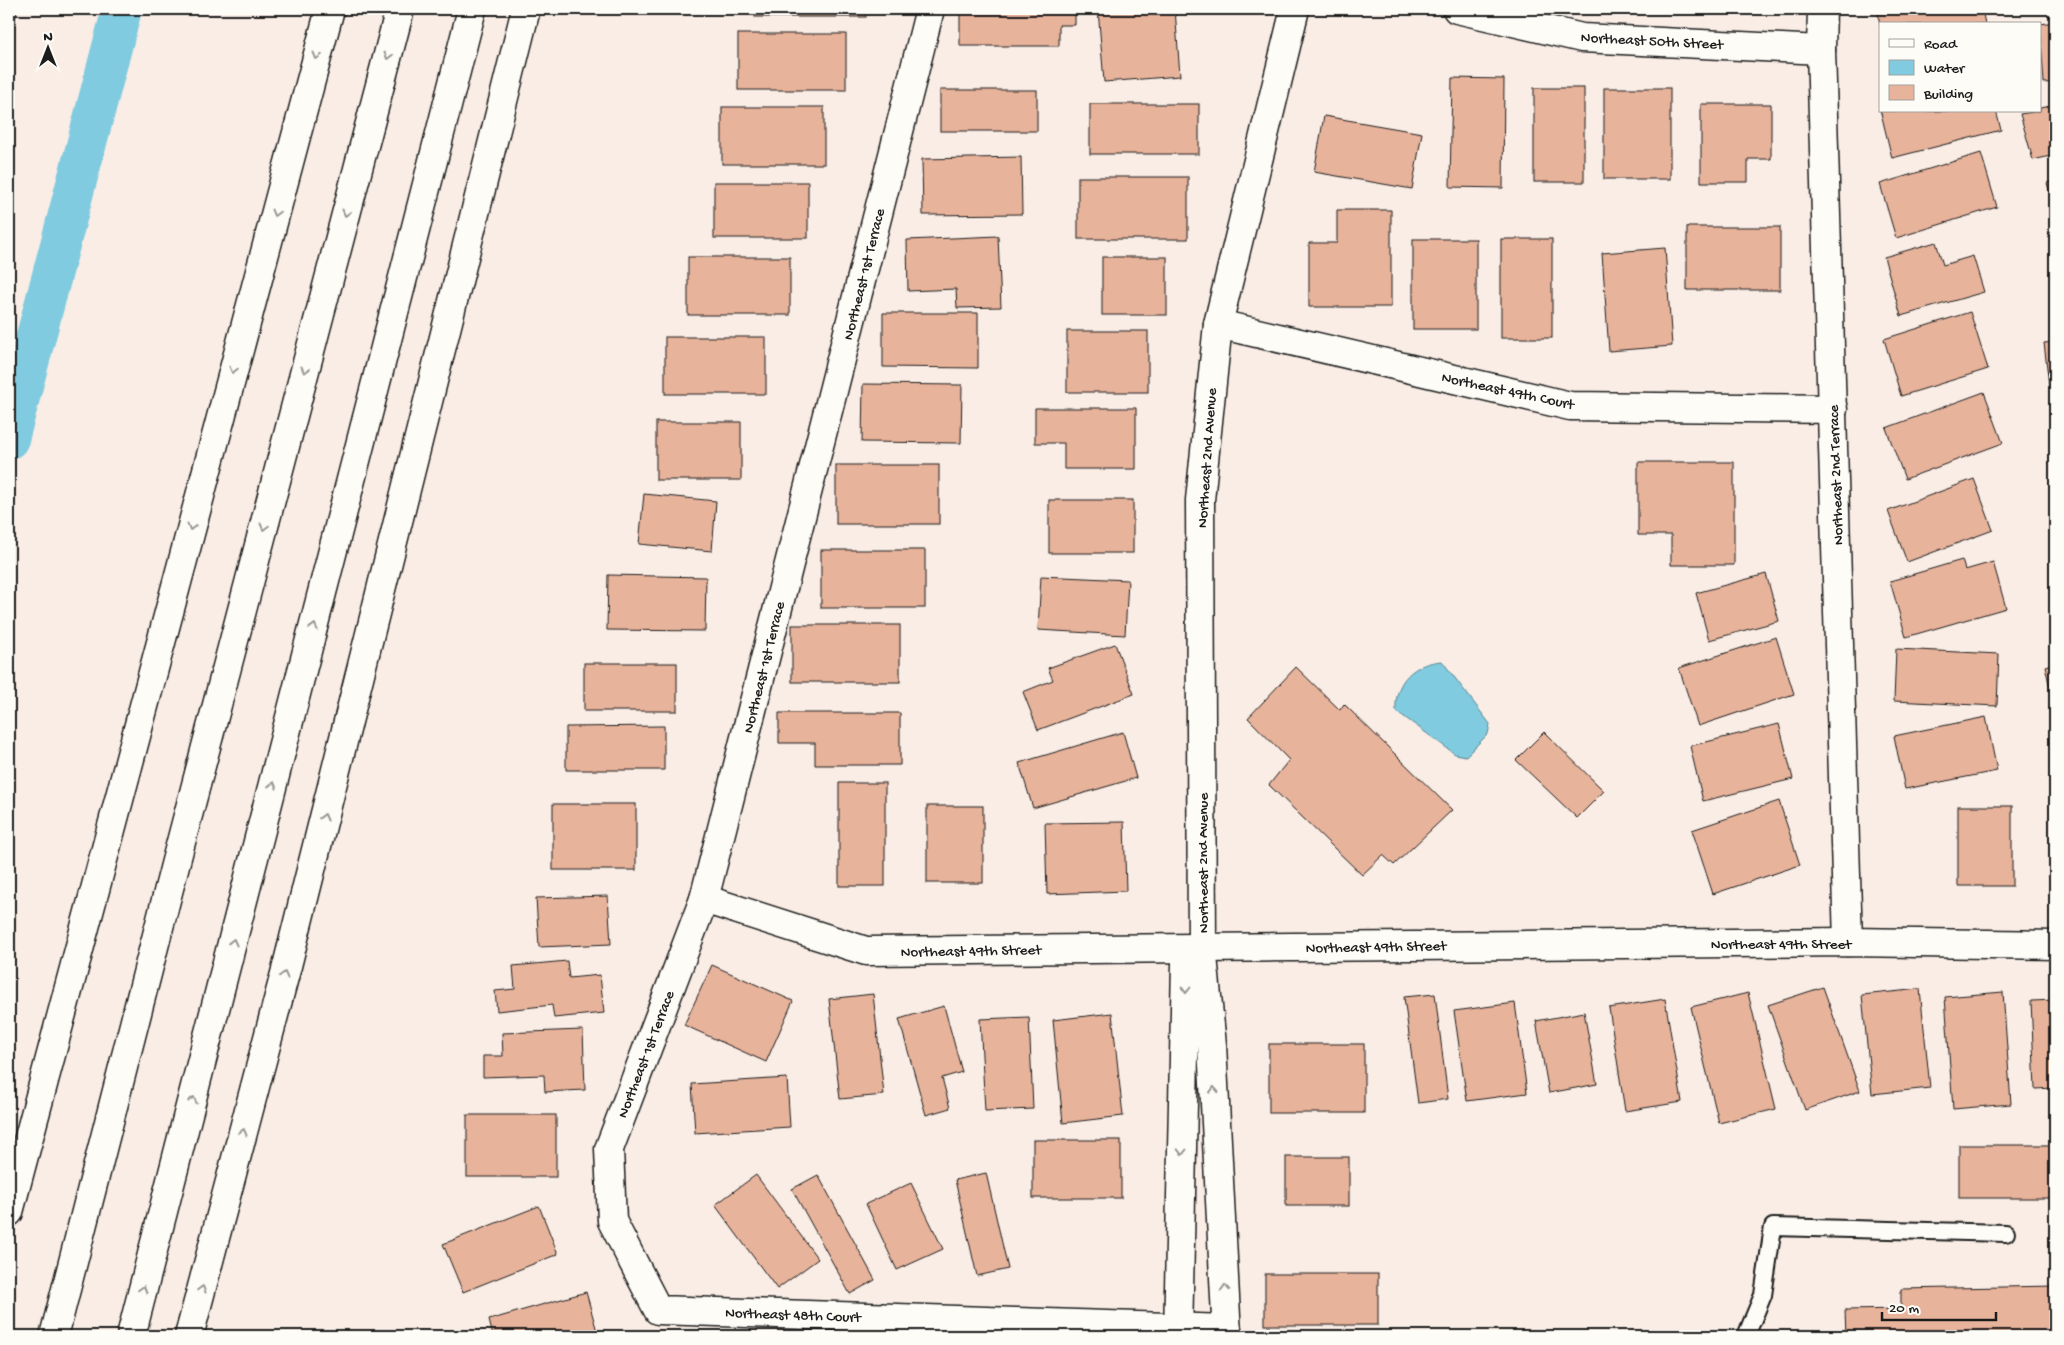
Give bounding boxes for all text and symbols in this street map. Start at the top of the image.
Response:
north arrow [22,22,72,72]
legend [1879,22,2042,112]
text: N [43,29,53,46]
street label: Northeast 50th Street [1580,29,1725,55]
text: Road [1924,36,1958,54]
one-way arrow [312,51,323,60]
one-way arrow [383,51,394,60]
text: Water [1924,60,1966,78]
text: Building [1923,86,1973,104]
street label: Northeast 1st Terrace [840,207,890,342]
one-way arrow [270,208,281,217]
one-way arrow [342,208,352,217]
one-way arrow [229,365,239,373]
one-way arrow [301,366,311,374]
street label: Northeast 49th Court [1440,369,1577,415]
street label: Northeast 2nd Avenue [1194,387,1222,529]
street label: Northeast 2nd Terrace [1826,404,1848,545]
one-way arrow [187,522,197,530]
one-way arrow [259,523,270,532]
street label: Northeast 1st Terrace [740,600,790,735]
one-way arrow [308,624,318,632]
one-way arrow [267,780,278,789]
street label: Northeast 2nd Avenue [1195,793,1213,933]
one-way arrow [318,813,329,822]
street label: Northeast 49th Street [1711,936,1853,954]
one-way arrow [227,938,238,947]
street label: Northeast 49th Street [1306,938,1448,958]
street label: Northeast 49th Street [901,942,1043,962]
one-way arrow [279,971,289,979]
one-way arrow [1180,986,1191,994]
street label: Northeast 1st Terrace [614,988,680,1121]
one-way arrow [1209,1086,1220,1094]
one-way arrow [187,1096,197,1104]
one-way arrow [238,1129,248,1137]
one-way arrow [1177,1148,1187,1156]
one-way arrow [1220,1283,1230,1291]
one-way arrow [137,1285,148,1294]
one-way arrow [196,1286,206,1294]
scale bar [1882,1290,1995,1322]
text: 20 m [1889,1300,1919,1318]
street label: Northeast 48th Court [725,1305,863,1327]

